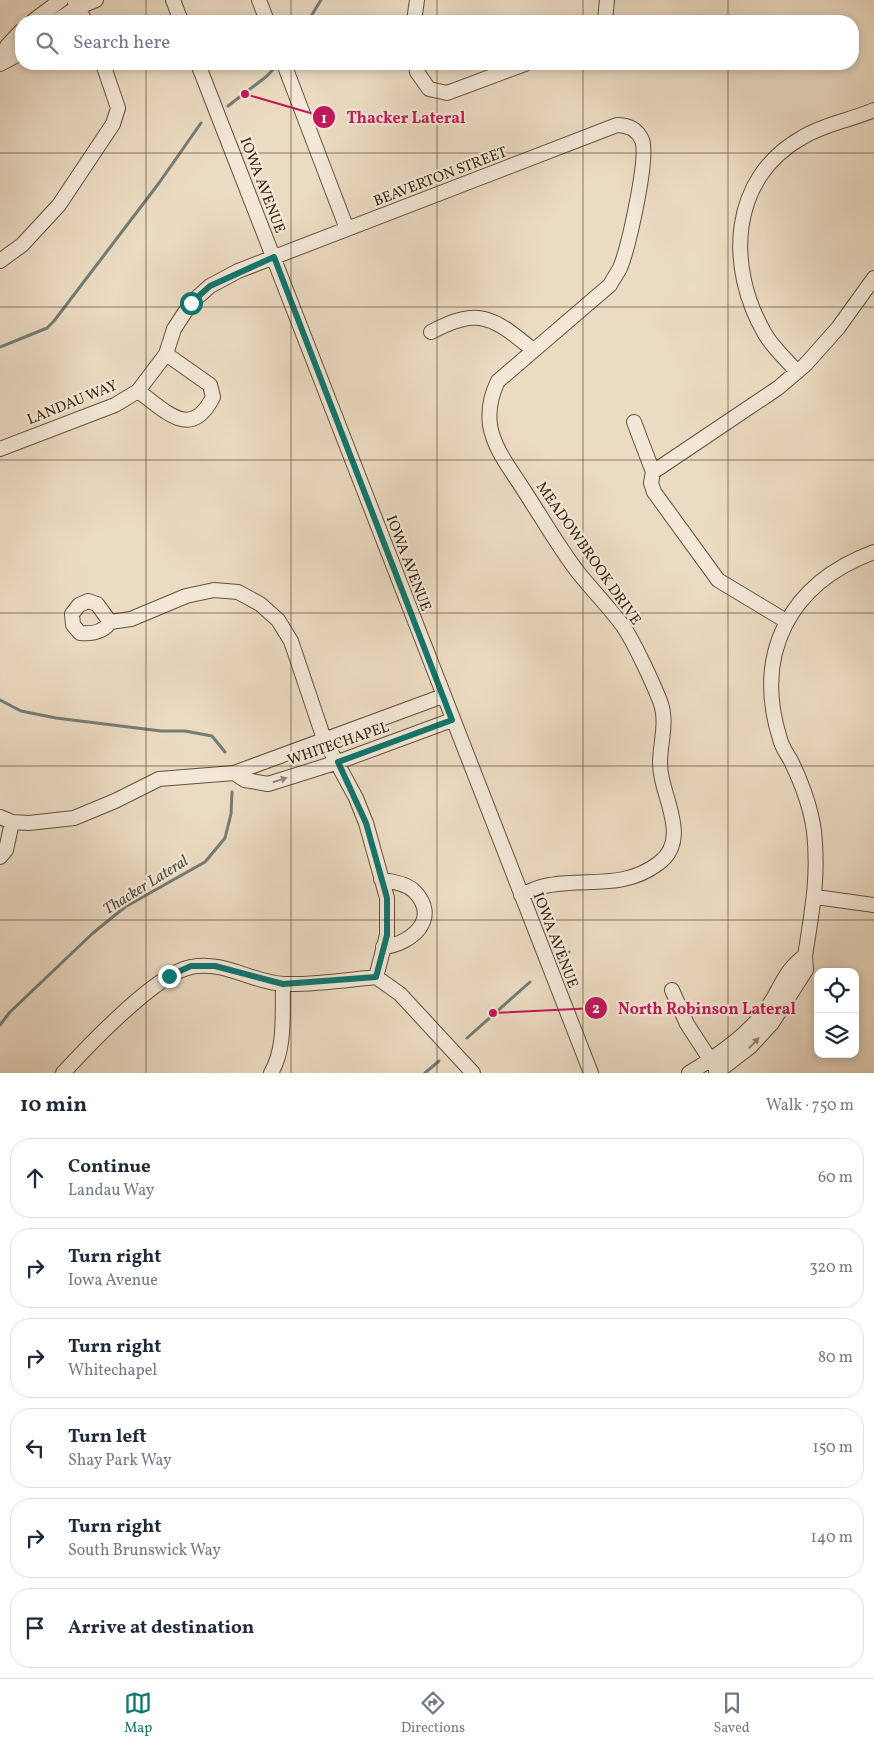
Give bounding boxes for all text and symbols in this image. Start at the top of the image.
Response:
search box [15,15,859,70]
icon: search [33,29,61,57]
text: Search here [73,30,170,56]
callout: Thacker Lateral [312,102,476,133]
text: Thacker Lateral [346,108,466,130]
text: 1 [321,109,327,130]
street label: IOWA AVENUE [234,135,290,236]
street label: BEAVERTON STREET [371,142,511,213]
route start [180,292,203,315]
street label: LANDAU WAY [24,376,121,431]
street label: MEADOWBROOK DRIVE [530,478,645,630]
street label: IOWA AVENUE [380,513,436,614]
street label: WHITECHAPEL [285,717,393,772]
one-way arrow [273,776,288,784]
water label: Thacker Lateral [99,851,193,921]
street label: IOWA AVENUE [527,890,583,991]
route end [158,965,181,988]
map controls [814,968,859,1058]
button: locate [814,968,859,1013]
callout: North Robinson Lateral [583,993,806,1024]
text: 2 [592,999,600,1020]
text: North Robinson Lateral [618,999,797,1021]
button: layers [814,1013,859,1058]
one-way arrow [748,1037,760,1049]
text: 10 min [20,1091,87,1120]
text: Walk · 750 m [766,1095,854,1117]
text: Continue [68,1154,151,1180]
icon: ahead [21,1164,49,1192]
text: 60 m [818,1167,853,1189]
text: Landau Way [68,1180,154,1202]
text: Turn right [68,1244,161,1270]
icon: right [21,1254,49,1282]
text: 320 m [809,1257,853,1279]
text: Iowa Avenue [68,1270,158,1292]
text: Turn right [68,1334,161,1360]
icon: right [21,1344,49,1372]
text: 80 m [818,1347,853,1369]
text: Whitechapel [68,1360,157,1382]
text: Turn left [68,1424,147,1450]
icon: left [21,1434,49,1462]
text: 150 m [812,1437,853,1459]
text: Shay Park Way [68,1450,172,1472]
text: Turn right [68,1514,161,1540]
icon: right [21,1524,49,1552]
text: 140 m [811,1527,853,1549]
text: South Brunswick Way [68,1540,221,1562]
icon: arrive [21,1614,49,1642]
text: Arrive at destination [68,1615,254,1641]
tab: Map [124,1689,152,1738]
tab: Directions [401,1689,465,1738]
tab: Saved [714,1689,750,1738]

